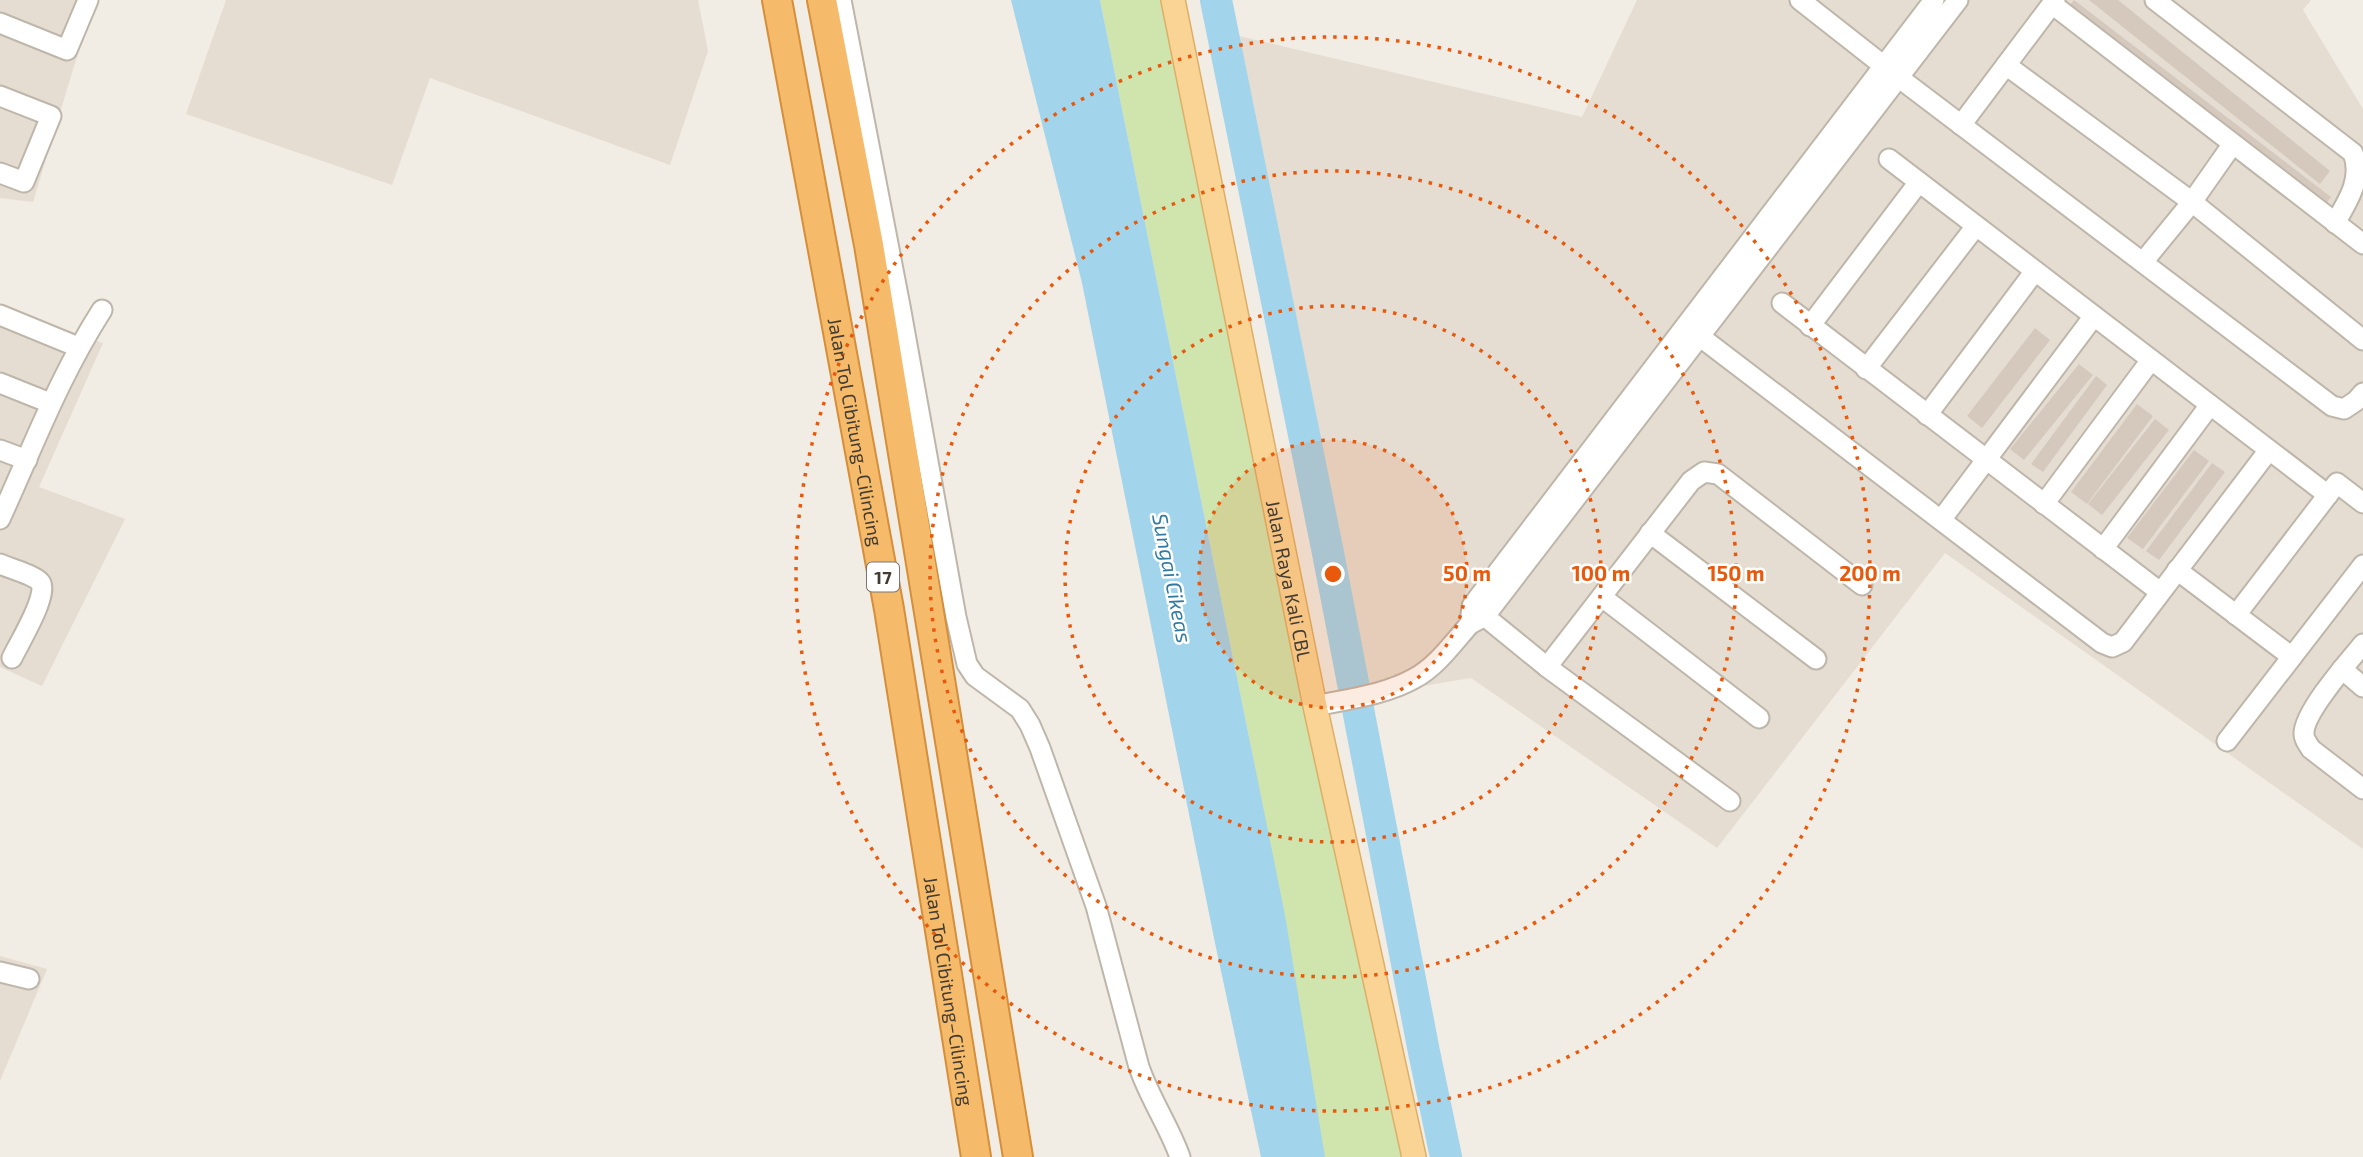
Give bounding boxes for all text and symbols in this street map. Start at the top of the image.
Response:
street label: Jalan Tol Cibitung–Cilincing [824,316,889,548]
street label: Jalan Raya Kali CBL [1262,498,1317,663]
water label: Sungai Cikeas [1148,511,1198,645]
text: 50 m [1443,560,1491,585]
text: 100 m [1572,560,1630,585]
text: 150 m [1708,560,1764,585]
text: 200 m [1839,560,1901,585]
road number: 17 [867,562,899,592]
centre of rings [1321,562,1345,586]
street label: Jalan Tol Cibitung–Cilincing [920,875,979,1108]

